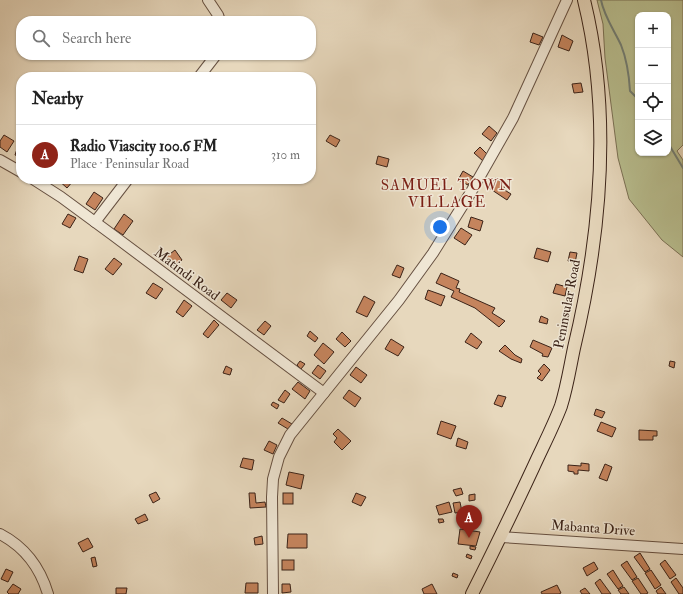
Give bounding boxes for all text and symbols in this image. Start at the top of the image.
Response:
map controls [635,12,671,156]
button: + [635,12,671,48]
search box [16,16,316,60]
icon: search [30,27,52,49]
text: Search here [62,29,131,48]
button: − [635,48,671,84]
button: locate [635,84,671,120]
text: Nearby [32,88,83,109]
button: layers [635,120,671,156]
text: Radio Viascity 100.6 FM [70,137,217,156]
text: A [41,147,49,163]
text: 310 m [271,147,300,163]
text: Place · Peninsular Road [70,156,189,172]
district label: SAMUEL TOWN VILLAGE [381,176,513,212]
your location [430,217,450,237]
street label: Matindi Road [151,244,223,304]
street label: Peninsular Road [550,258,584,350]
pin: A [456,505,482,538]
street label: Mabanta Drive [550,517,636,539]

